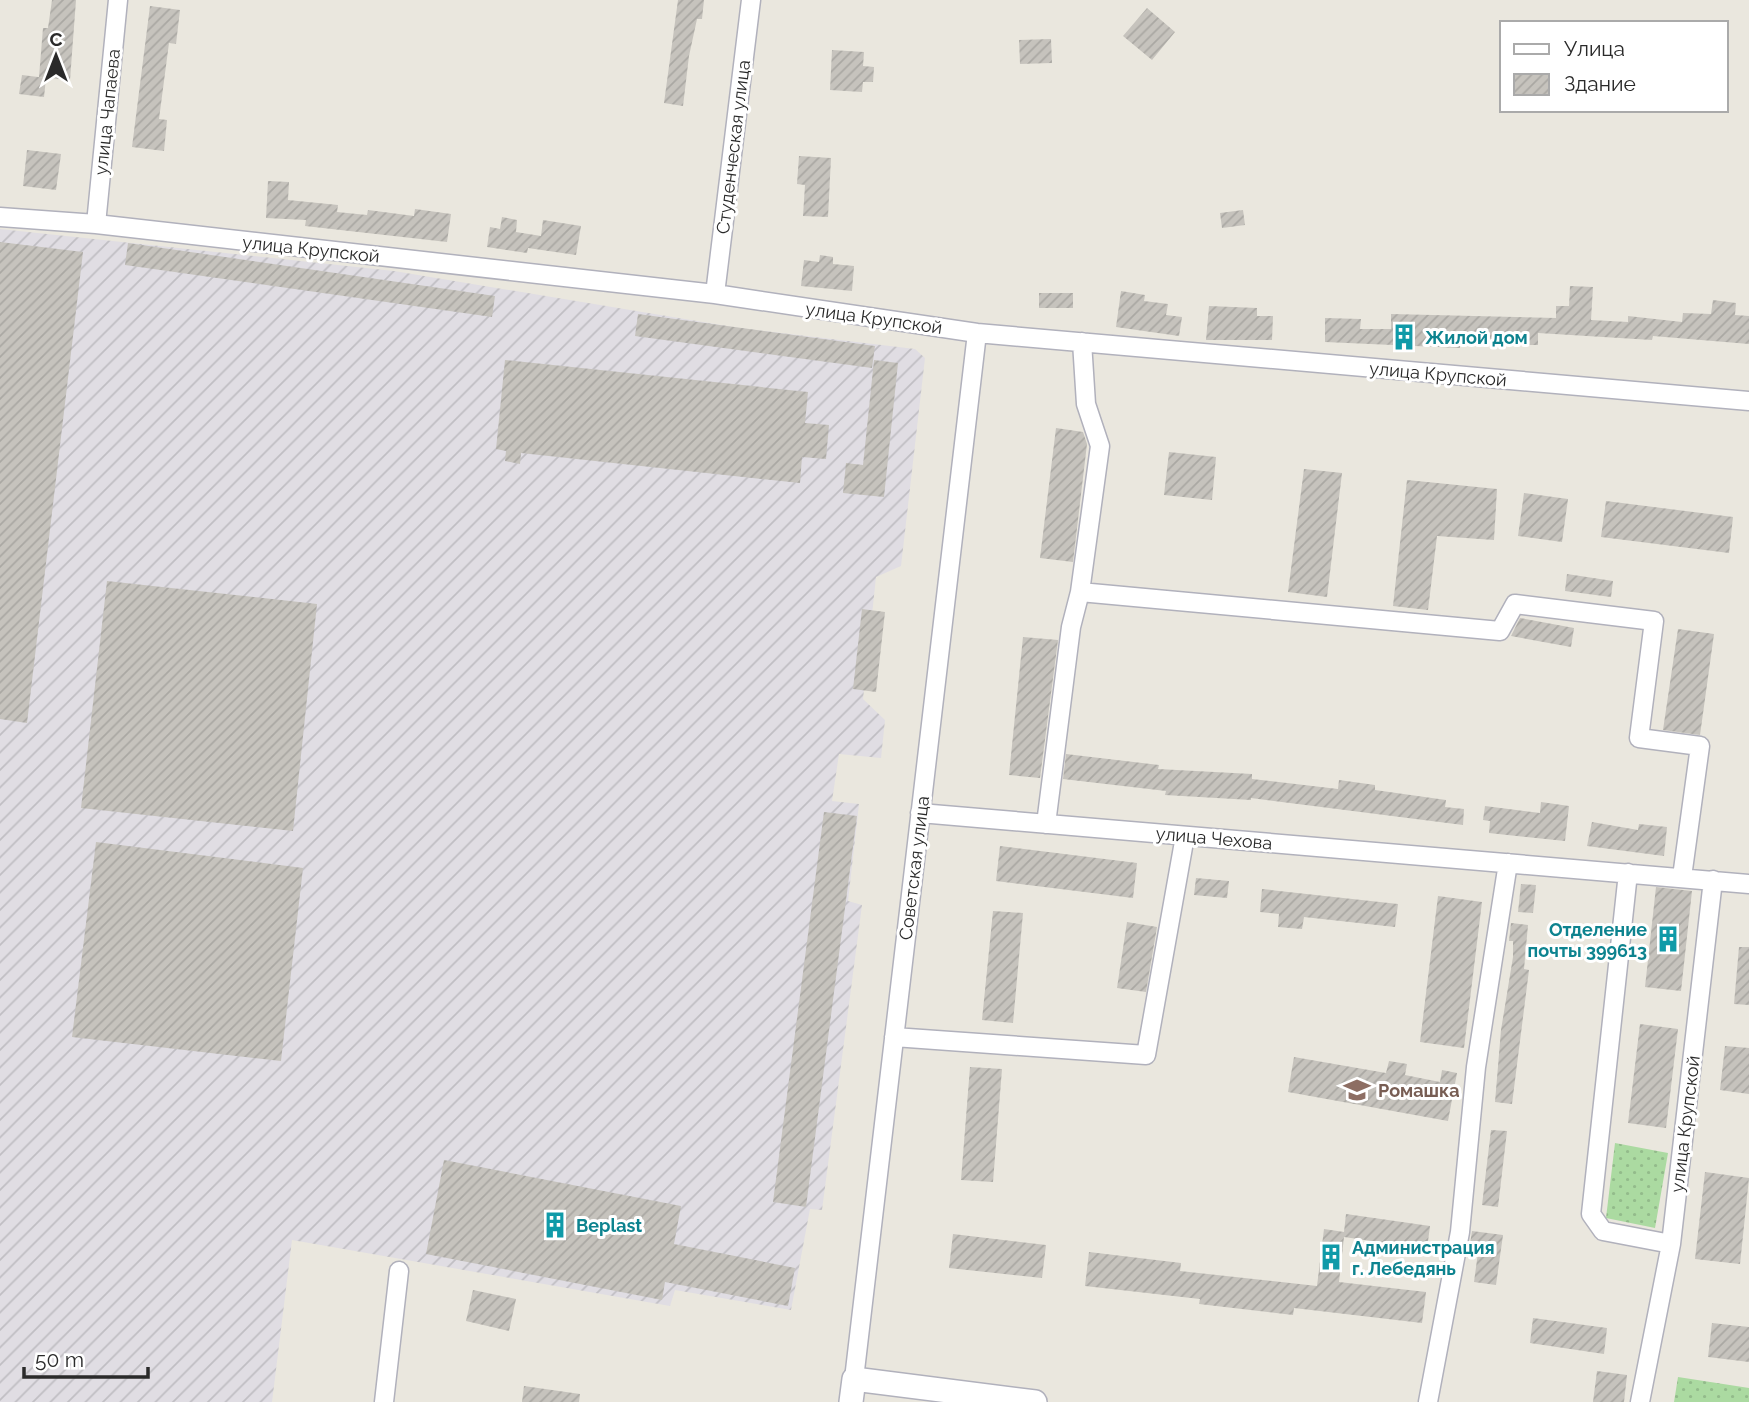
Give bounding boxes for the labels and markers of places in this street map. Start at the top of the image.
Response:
building icon: Жилой дом [1389,322,1419,352]
place label: Жилой дом [1425,327,1528,348]
place label: Отделение почты 399613 [1527,919,1647,961]
building icon: Отделение почты 399613 [1653,924,1683,954]
school or university icon: Ромашка [1342,1075,1372,1105]
place label: Ромашка [1378,1080,1460,1101]
building icon: Beplast [540,1210,570,1240]
place label: Beplast [576,1215,642,1236]
place label: Администрация г. Лебедянь [1352,1237,1495,1279]
building icon: Администрация г. Лебедянь [1316,1242,1346,1272]

